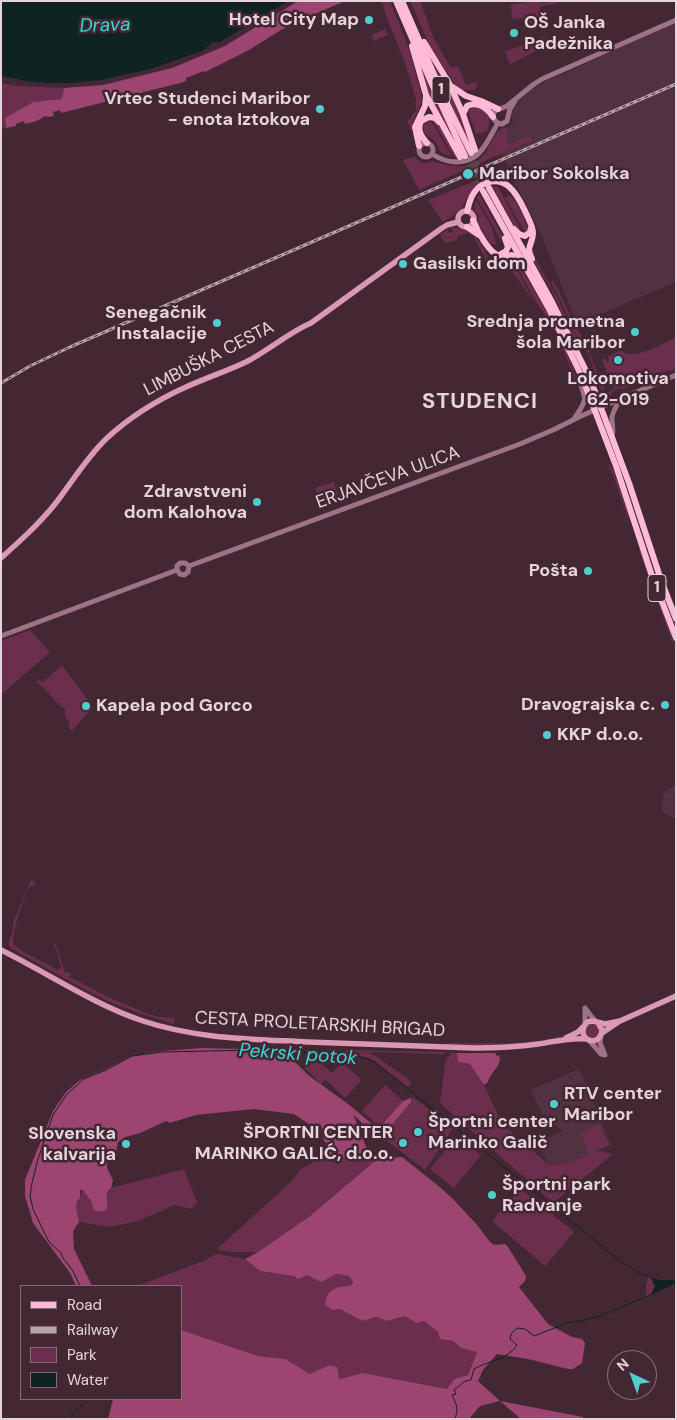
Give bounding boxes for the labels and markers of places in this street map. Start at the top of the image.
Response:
place label: Hotel City Map [229,9,359,31]
place label: OŠ Janka Padežnika [524,12,613,54]
marker: Hotel City Map [363,14,375,26]
marker: OŠ Janka Padežnika [508,27,520,39]
place label: Vrtec Studenci Maribor - enota Iztokova [104,88,310,130]
marker: Vrtec Studenci Maribor - enota Iztokova [314,103,326,115]
place label: Maribor Sokolska [479,163,630,185]
marker: Maribor Sokolska [461,167,475,181]
place label: Gasilski dom [413,253,526,275]
marker: Gasilski dom [397,258,409,270]
place label: Senegačnik Instalacije [105,302,207,344]
place label: Srednja prometna šola Maribor [466,311,625,354]
marker: Senegačnik Instalacije [211,317,223,329]
marker: Srednja prometna šola Maribor [629,326,641,338]
marker: Lokomotiva 62-019 [612,354,624,366]
place label: Lokomotiva 62-019 [567,368,669,410]
place label: Zdravstveni dom Kalohova [124,481,247,524]
marker: Zdravstveni dom Kalohova [251,496,263,508]
place label: Pošta [529,560,578,582]
marker: Pošta [582,565,594,577]
place label: Dravograjska c. [521,694,655,716]
place label: Kapela pod Gorco [96,695,253,717]
marker: Dravograjska c. [659,699,671,711]
marker: Kapela pod Gorco [80,700,92,712]
place label: KKP d.o.o. [557,724,643,746]
marker: KKP d.o.o. [541,729,553,741]
place label: RTV center Maribor [564,1083,662,1126]
marker: RTV center Maribor [548,1098,560,1110]
place label: Športni center Marinko Galič [428,1111,556,1154]
place label: ŠPORTNI CENTER MARINKO GALIĆ, d.o.o. [195,1122,393,1164]
place label: Slovenska kalvarija [28,1123,116,1166]
marker: Športni center Marinko Galič [412,1126,424,1138]
marker: ŠPORTNI CENTER MARINKO GALIĆ, d.o.o. [397,1137,409,1149]
marker: Slovenska kalvarija [120,1138,132,1150]
place label: Športni park Radvanje [502,1174,611,1216]
marker: Športni park Radvanje [486,1189,498,1201]

